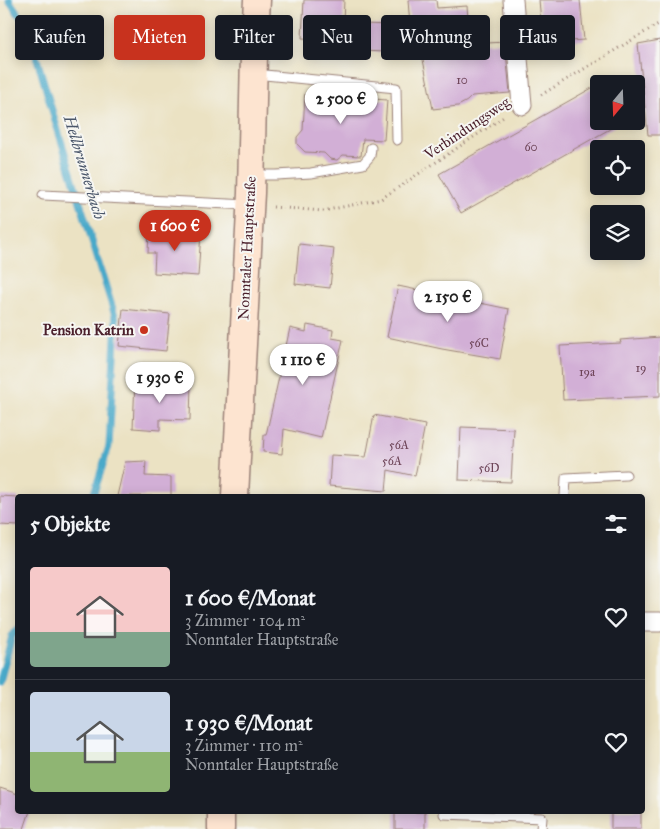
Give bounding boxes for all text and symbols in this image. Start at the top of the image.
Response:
chip: Kaufen [15,15,104,60]
chip: Mieten [114,15,205,60]
chip: Filter [215,15,293,60]
chip: Neu [303,15,371,60]
chip: Wohnung [381,15,490,60]
chip: Haus [500,15,575,60]
house number: 10 [456,73,468,87]
north arrow [590,75,645,130]
map controls [590,75,645,260]
pin: 2 500 € [295,82,387,125]
text: 2 500 € [316,89,366,108]
street label: Verbindungsweg [420,92,514,164]
water label: Hellbrunnerbach [59,112,109,222]
house number: 60 [524,140,538,154]
button: locate [590,140,645,195]
street label: Nonntaler Hauptstraße [234,176,260,320]
button: layers [590,205,645,260]
pin: 1 600 € [129,210,221,252]
text: 1 600 € [150,216,200,235]
pin: 2 150 € [402,280,494,323]
text: 2 150 € [424,287,472,306]
place label: Pension Katrin [43,321,135,339]
marker: Pension Katrin [138,324,150,336]
house number: 56C [469,336,489,350]
pin: 1 110 € [257,344,349,386]
text: 1 110 € [281,350,325,369]
house number: 19 [635,361,647,375]
pin: 1 930 € [114,362,206,404]
house number: 19a [579,365,596,379]
text: 1 930 € [136,368,184,387]
house number: 56A [389,438,409,452]
house number: 56A [382,454,402,468]
house number: 56D [478,461,500,475]
icon: filters [602,510,630,538]
text: 5 Objekte [30,511,110,537]
text: 1 600 €/Monat [185,585,316,611]
icon: home [70,587,130,647]
icon: heart [602,603,630,631]
text: 3 Zimmer · 104 m² [185,611,305,630]
text: Nonntaler Hauptstraße [185,630,339,649]
text: 1 930 €/Monat [185,710,312,736]
icon: home [70,712,130,772]
icon: heart [602,728,630,756]
text: 3 Zimmer · 110 m² [185,736,303,755]
text: Nonntaler Hauptstraße [185,755,339,774]

